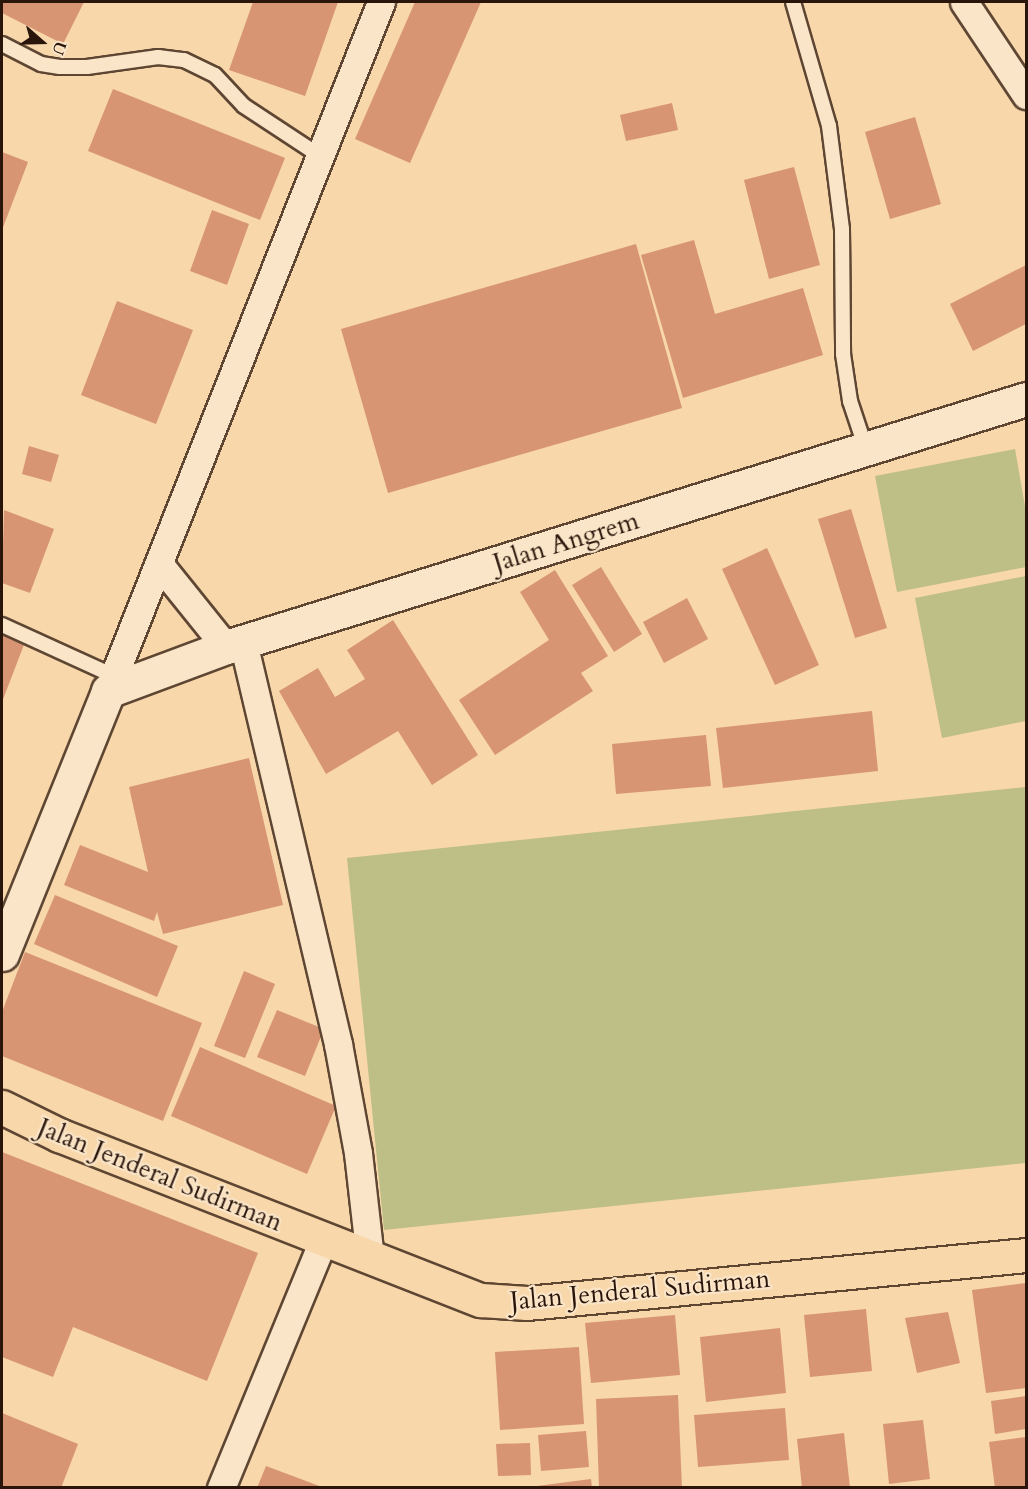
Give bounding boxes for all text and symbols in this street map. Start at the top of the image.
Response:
north arrow [12,12,72,72]
text: U [46,38,71,58]
street label: Jalan Angrem [489,505,643,579]
street label: Jalan Jenderal Sudirman [33,1112,287,1238]
street label: Jalan Jenderal Sudirman [509,1263,771,1317]

